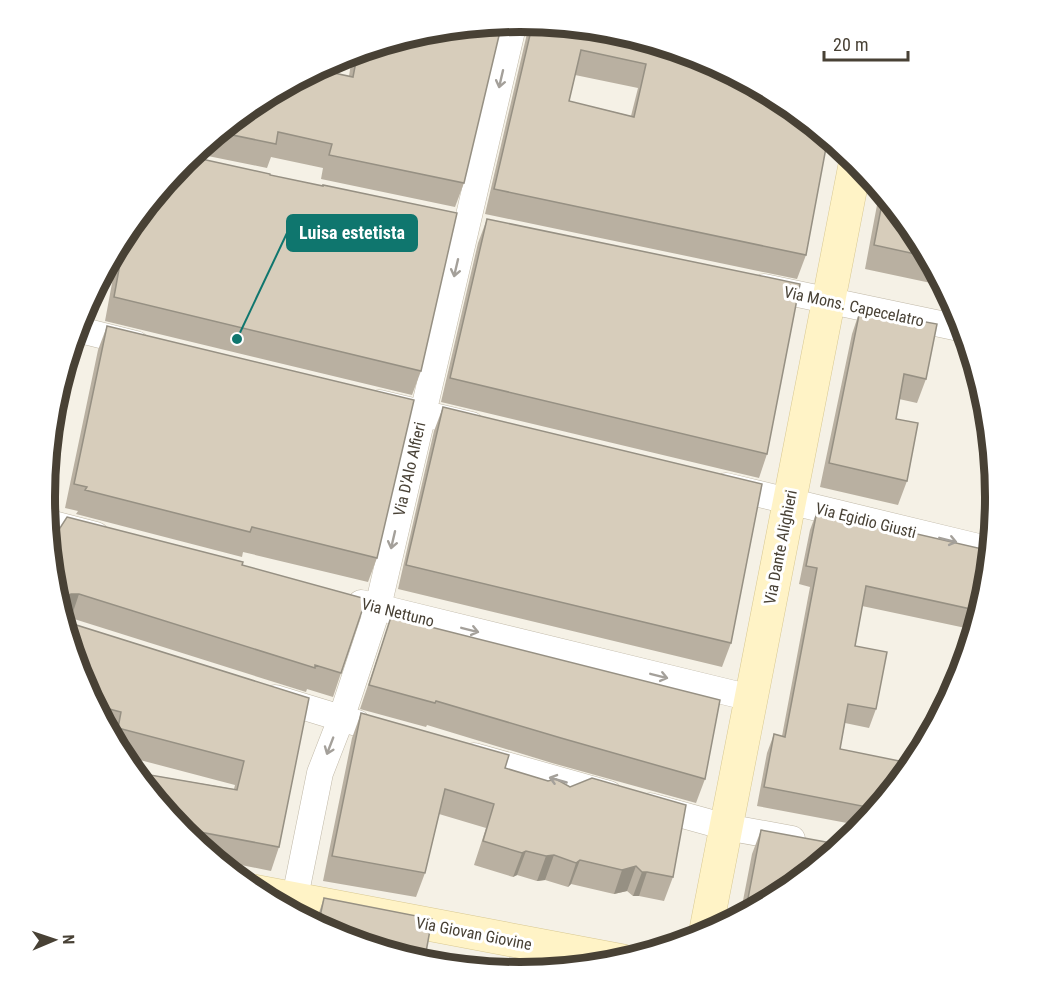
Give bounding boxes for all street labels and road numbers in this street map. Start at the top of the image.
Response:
street label: Via Mons. Capecelatro [782,282,926,331]
street label: Via D'Alo Alfieri [389,420,430,518]
street label: Via Dante Alighieri [760,488,801,606]
street label: Via Egidio Giusti [814,499,918,542]
street label: Via Nettuno [359,594,436,631]
street label: Via Giovan Giovine [414,913,533,954]

